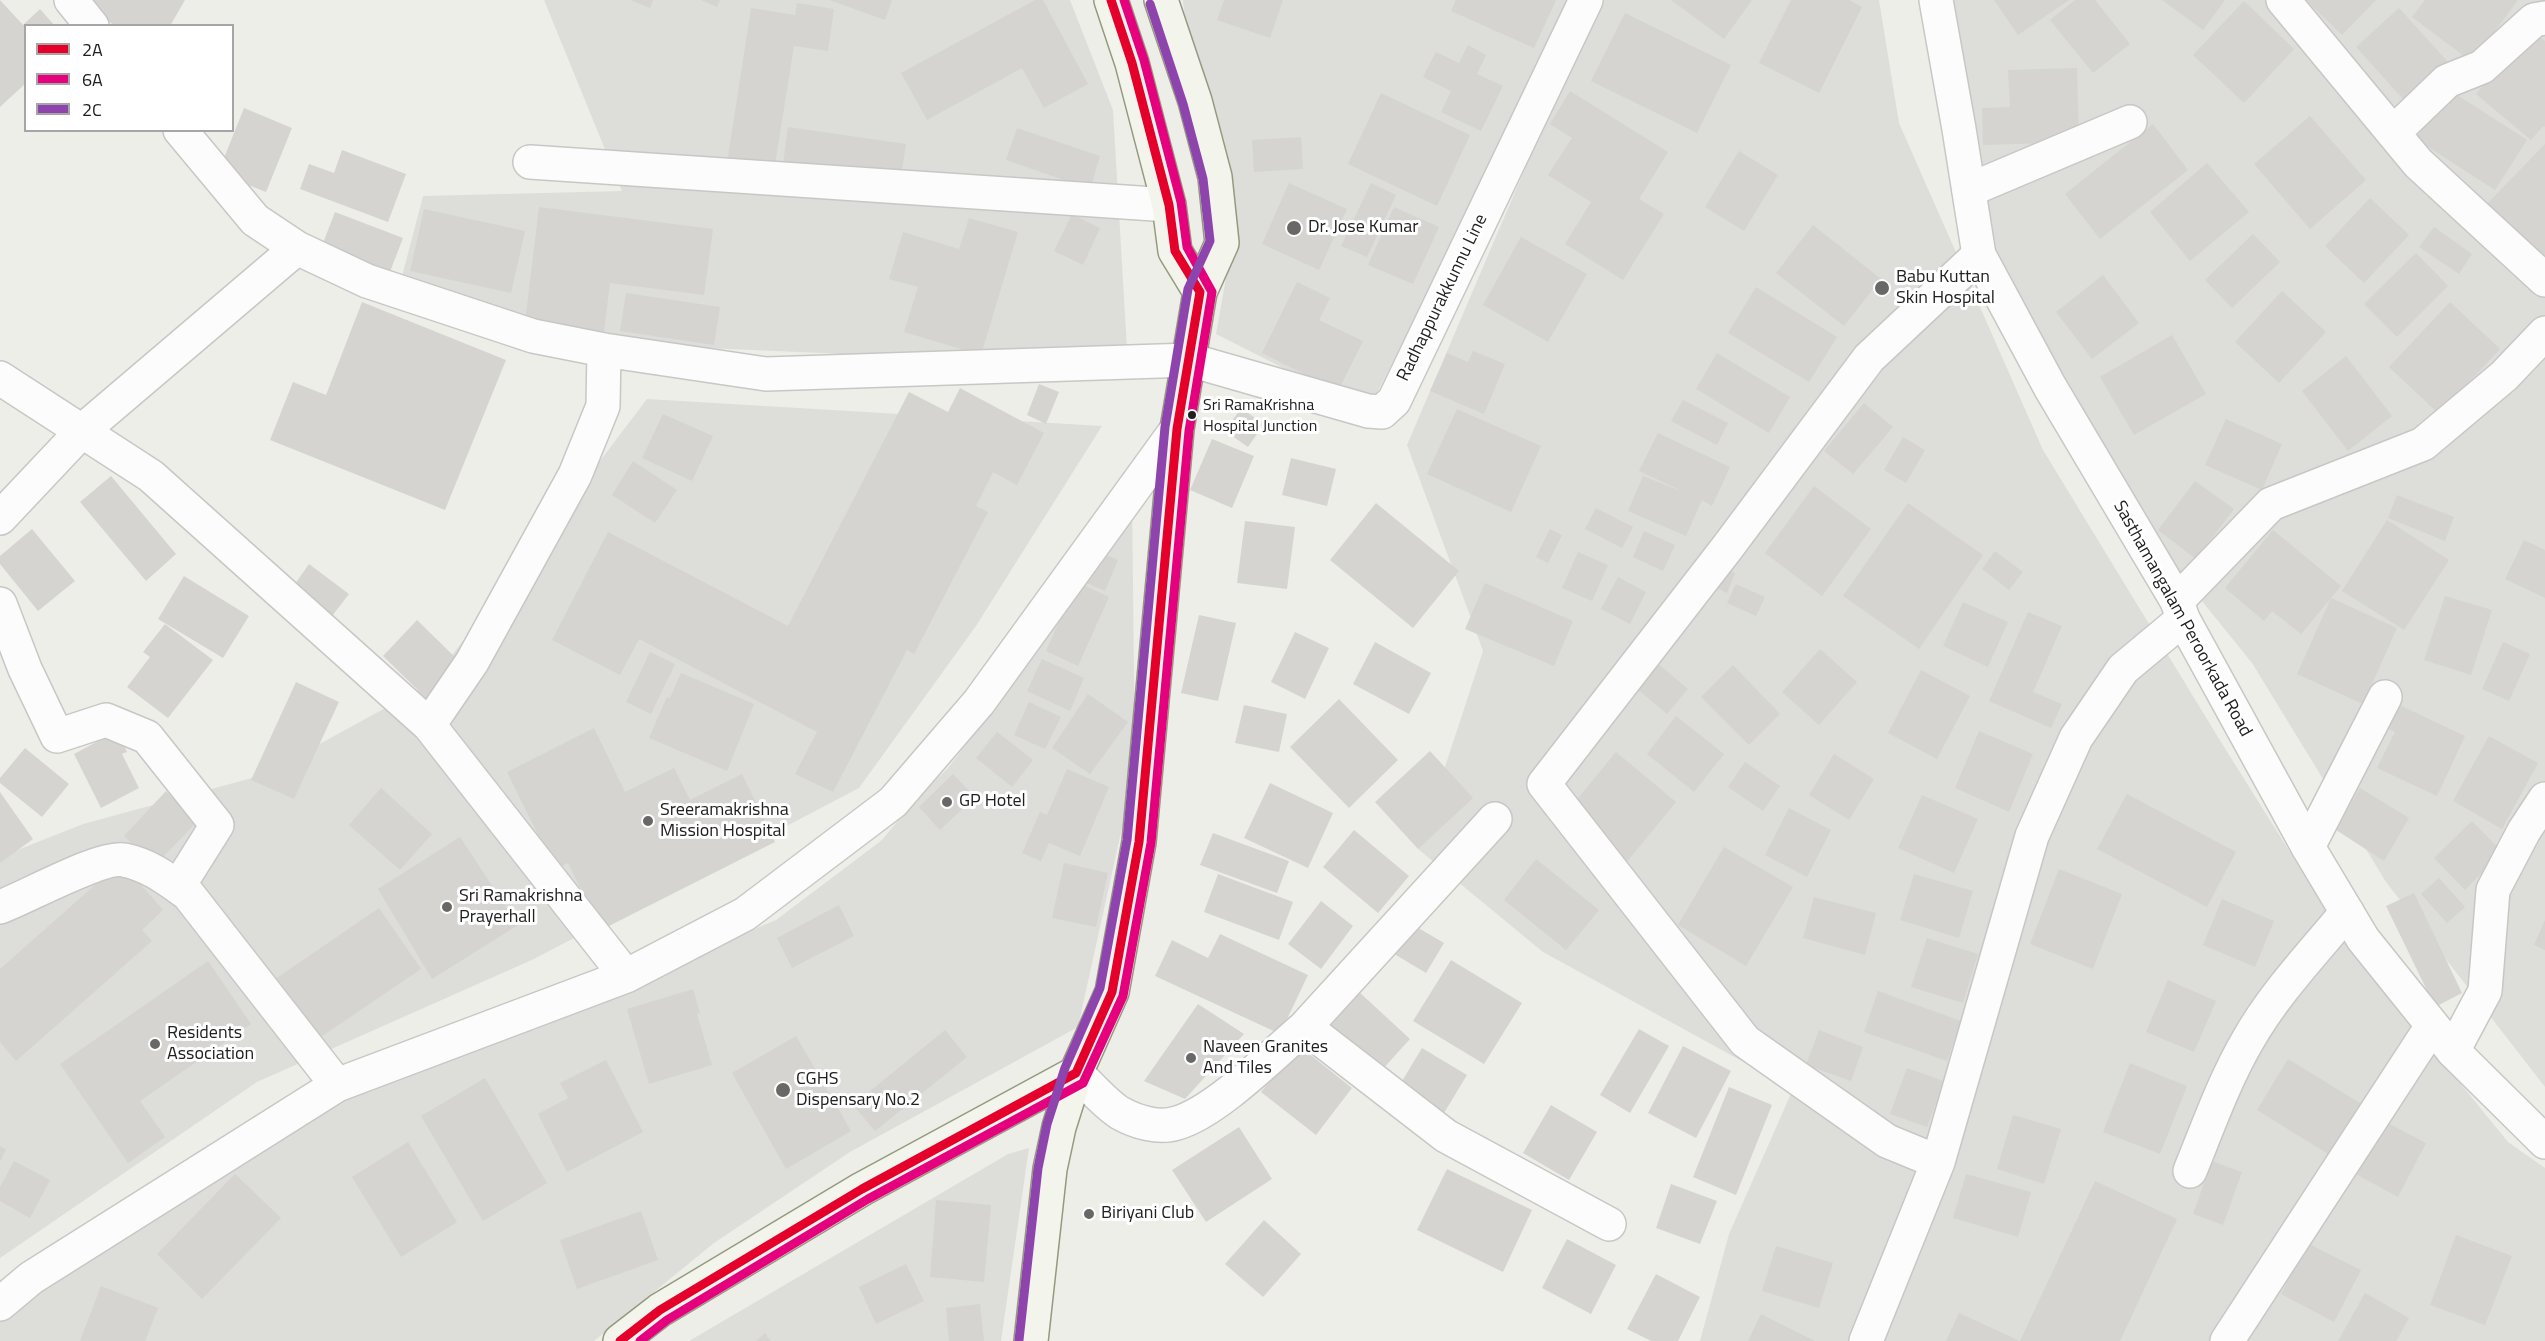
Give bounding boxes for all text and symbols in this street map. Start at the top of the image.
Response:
legend [24,24,234,132]
text: 2A [82,36,103,63]
text: 6A [82,66,103,93]
text: 2C [82,96,102,123]
street label: Radhappurakkunnu Line [1393,211,1493,385]
place label: Dr. Jose Kumar [1308,217,1419,239]
marker: Dr. Jose Kumar [1285,219,1303,237]
place label: Babu Kuttan Skin Hospital [1896,267,1995,310]
marker: Babu Kuttan Skin Hospital [1873,279,1891,297]
place label: Sri RamaKrishna Hospital Junction [1203,396,1317,434]
marker: Sri RamaKrishna Hospital Junction [1186,409,1198,421]
street label: Sasthamangalam Peroorkada Road [2108,497,2256,741]
place label: GP Hotel [959,791,1026,813]
marker: GP Hotel [940,795,954,809]
place label: Sreeramakrishna Mission Hospital [660,800,789,842]
marker: Sreeramakrishna Mission Hospital [641,814,655,828]
place label: Sri Ramakrishna Prayerhall [459,886,583,928]
marker: Sri Ramakrishna Prayerhall [440,900,454,914]
place label: Residents Association [167,1023,254,1066]
marker: Residents Association [148,1037,162,1051]
place label: Naveen Granites And Tiles [1203,1037,1328,1080]
marker: Naveen Granites And Tiles [1184,1051,1198,1065]
place label: CGHS Dispensary No.2 [796,1069,920,1112]
marker: CGHS Dispensary No.2 [774,1081,792,1099]
place label: Biriyani Club [1101,1203,1194,1225]
marker: Biriyani Club [1082,1207,1096,1221]

